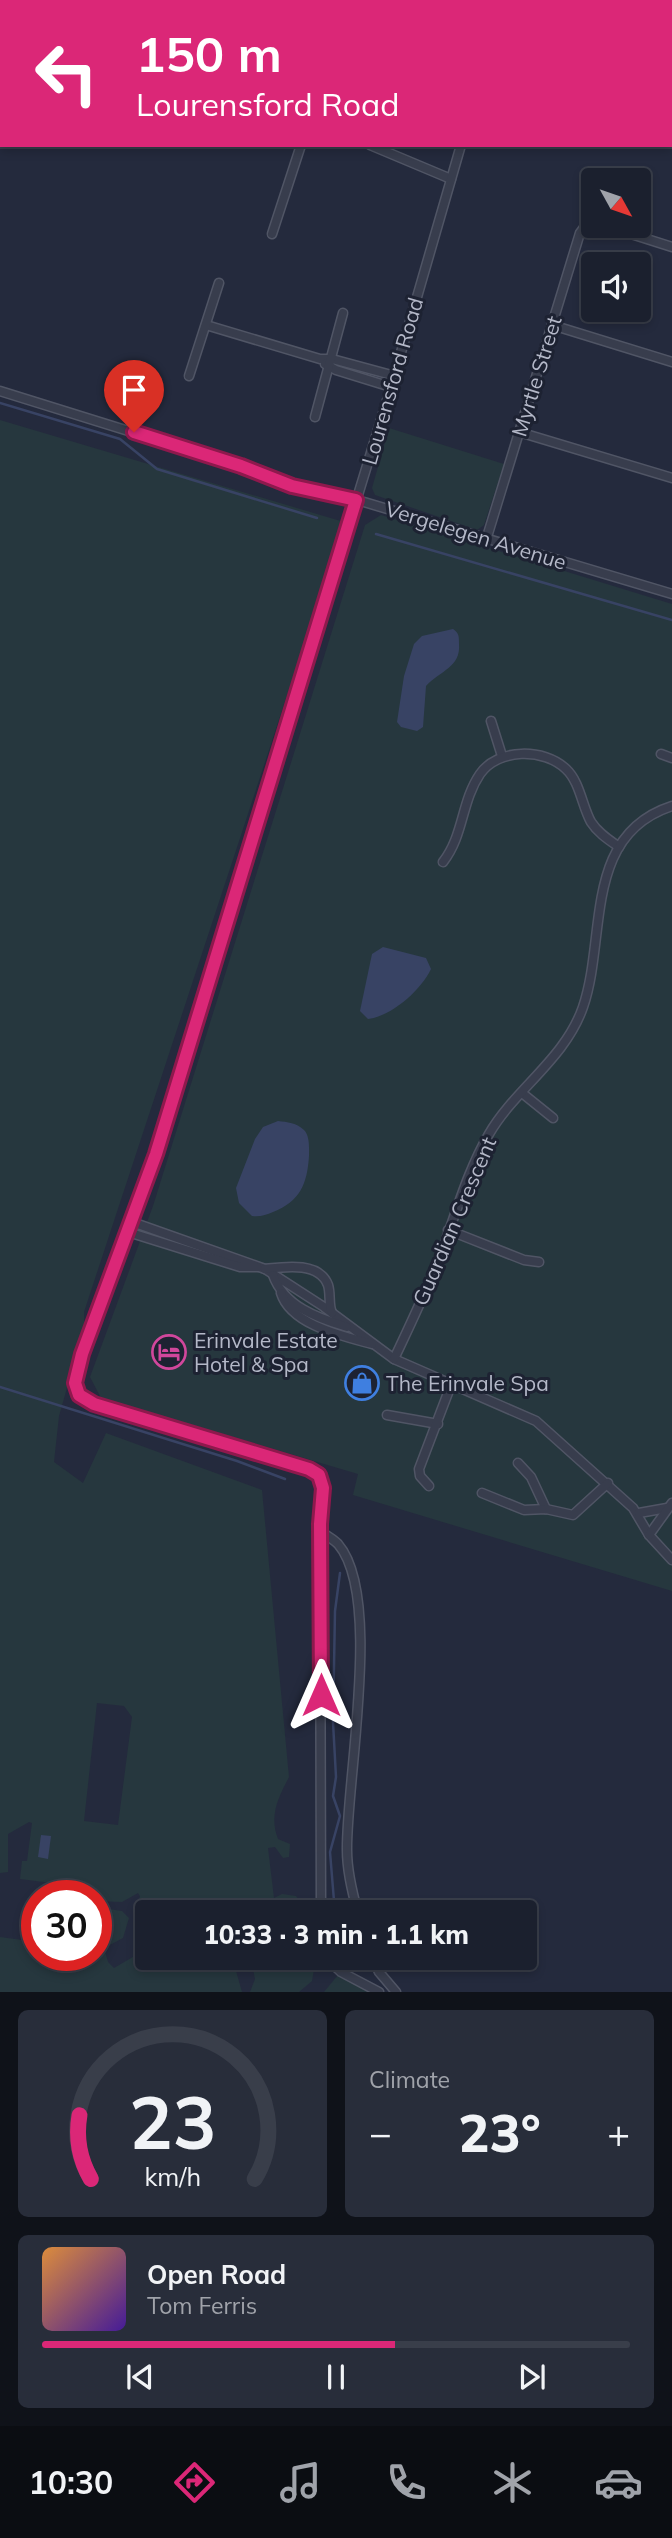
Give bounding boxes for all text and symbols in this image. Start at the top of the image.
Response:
text: 150 m [136,23,282,84]
icon: left [21,28,112,119]
text: Lourensford Road [136,84,400,124]
north arrow [581,168,651,238]
map controls [581,168,651,322]
button: sound [581,252,651,322]
street label: Lourensford Road [356,294,428,468]
street label: Myrtle Street [505,313,567,439]
pin [104,360,164,432]
icon: arrive [115,371,153,409]
street label: Vergelegen Avenue [382,495,570,575]
street label: Guardian Crescent [407,1133,501,1309]
place label: Erinvale Estate Hotel & Spa [194,1327,338,1377]
hotel icon: Erinvale Estate Hotel & Spa [150,1333,188,1371]
shop icon: The Erinvale Spa [343,1364,381,1402]
place label: The Erinvale Spa [386,1370,549,1396]
position arrow [284,1658,358,1732]
speed limit sign: 30 [21,1880,112,1971]
text: 10:33 · 3 min · 1.1 km [203,1918,469,1951]
text: Climate [369,2065,450,2094]
text: 23 [129,2077,216,2168]
text: 23° [458,2100,541,2165]
text: − [369,2109,392,2157]
text: + [607,2109,630,2157]
text: km/h [144,2161,201,2192]
text: Open Road [147,2258,286,2291]
text: Tom Ferris [147,2291,257,2320]
icon: previous [121,2358,159,2396]
icon: pause [317,2358,355,2396]
icon: next [513,2358,551,2396]
icon: directions [170,2458,219,2507]
icon: music [276,2458,325,2507]
icon: phone [382,2458,431,2507]
icon: climate [488,2458,537,2507]
icon: car [594,2458,643,2507]
text: 10:30 [29,2462,113,2502]

